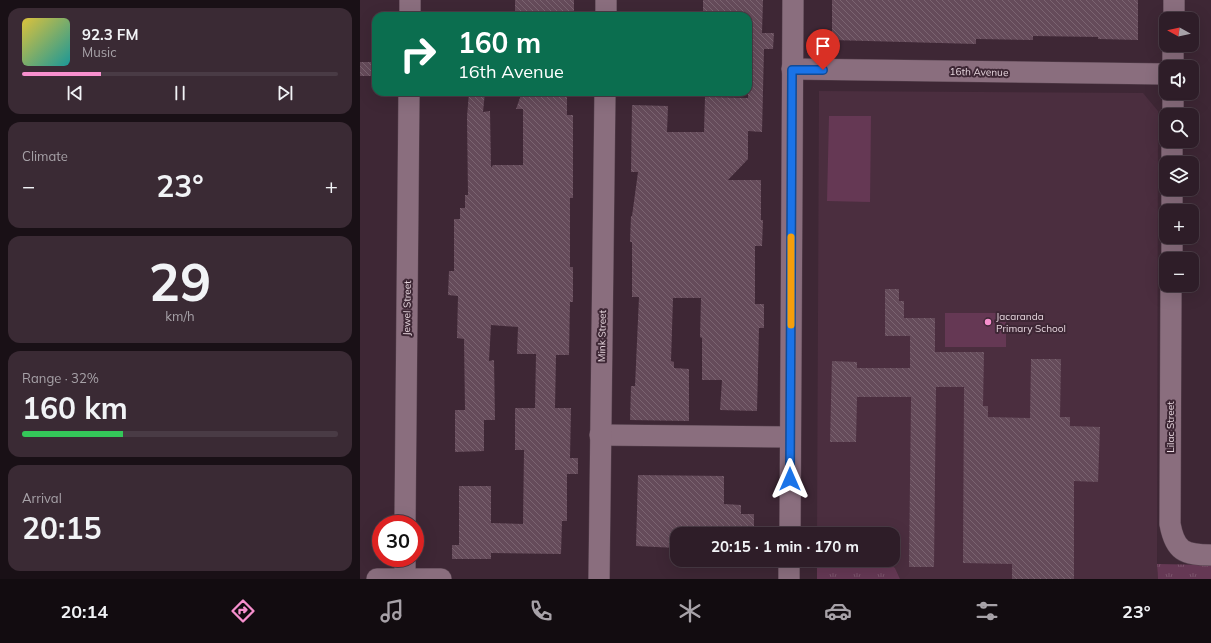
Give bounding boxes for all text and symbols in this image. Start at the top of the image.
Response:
north arrow [1159,12,1199,52]
map controls [1159,12,1199,292]
text: 92.3 FM [82,25,138,44]
text: 160 m [458,25,541,60]
icon: right [392,28,444,80]
pin [806,29,840,70]
icon: arrive [812,35,834,57]
text: Music [82,44,117,60]
text: 16th Avenue [458,60,564,83]
button: sound [1159,60,1199,100]
street label: 16th Avenue [949,65,1009,79]
icon: previous [64,82,86,104]
icon: pause [169,82,191,104]
icon: next [274,82,296,104]
button: search [1159,108,1199,148]
text: Climate [22,148,68,164]
button: layers [1159,156,1199,196]
text: 23° [156,167,204,205]
text: − [22,172,35,200]
text: + [325,172,338,200]
button: + [1159,204,1199,244]
text: 29 [149,249,211,314]
button: − [1159,252,1199,292]
street label: Jewel Street [400,280,414,336]
text: km/h [165,308,195,324]
street label: Mink Street [595,309,609,362]
place label: Jacaranda Primary School [996,310,1066,335]
marker: Jacaranda Primary School [983,317,993,327]
text: Range · 32% [22,370,99,386]
text: 160 km [22,389,128,427]
street label: Lilac Street [1164,401,1177,453]
position arrow [769,458,811,500]
text: Arrival [22,490,62,506]
text: 20:15 [22,509,101,547]
speed limit sign: 30 [372,515,424,567]
text: 20:15 · 1 min · 170 m [711,537,859,556]
icon: directions [229,597,257,625]
icon: music [378,597,406,625]
icon: phone [527,597,555,625]
icon: climate [676,597,704,625]
icon: car [824,597,852,625]
icon: filters [973,597,1001,625]
text: 20:14 [60,600,108,623]
text: 23° [1122,600,1151,623]

